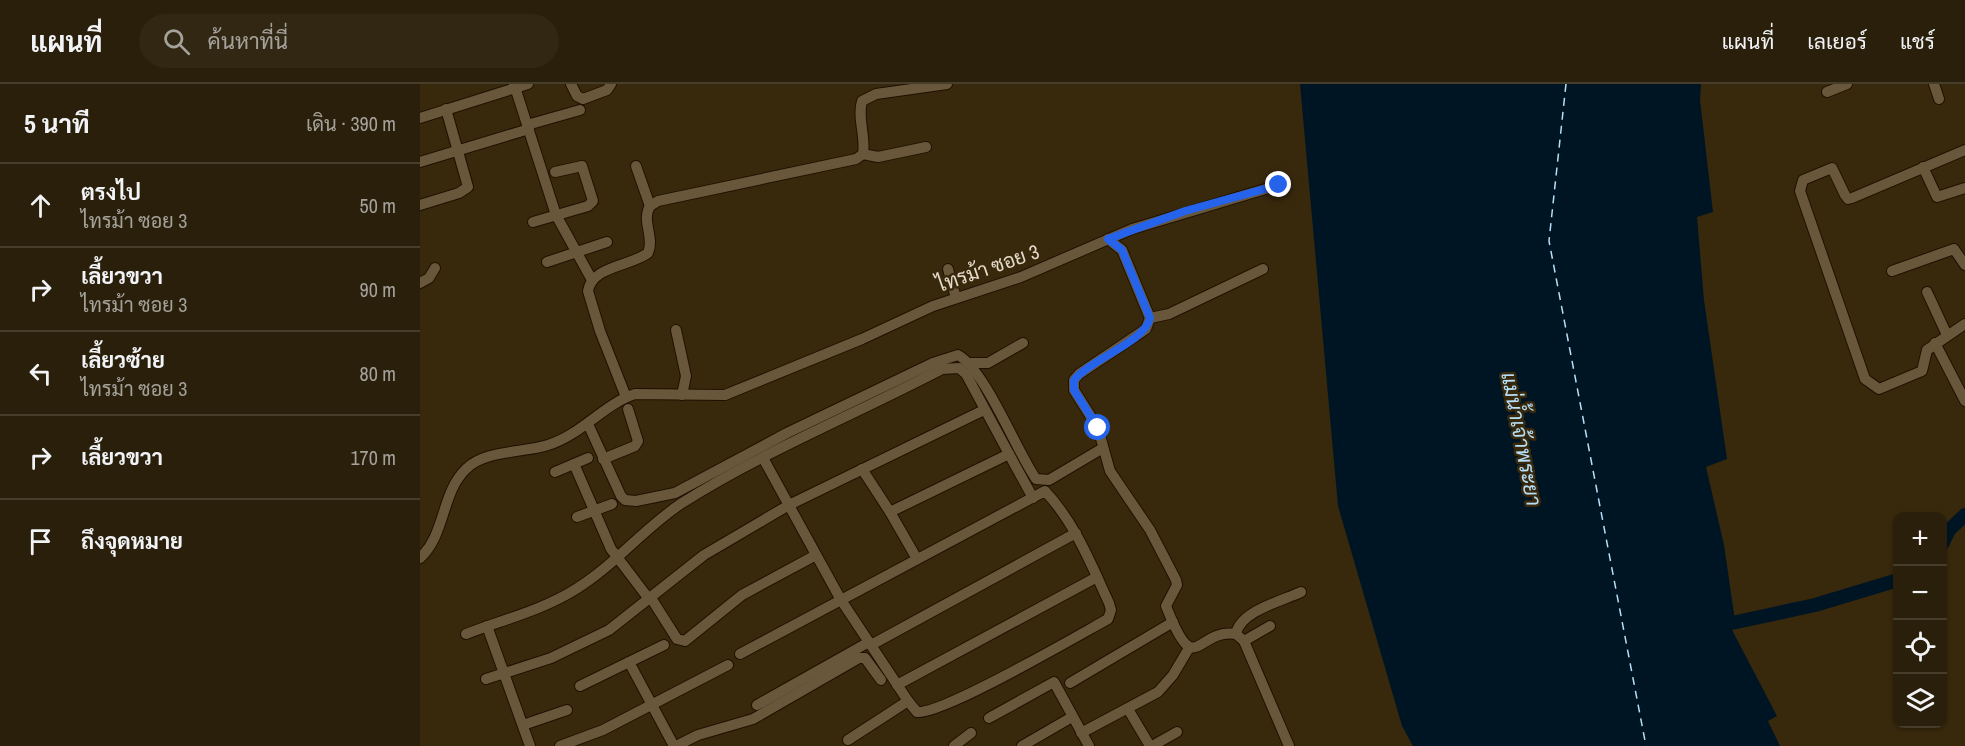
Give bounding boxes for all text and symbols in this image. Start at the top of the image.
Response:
search box [139,14,559,68]
text: แผนที่ [30,23,103,61]
icon: search [160,25,193,58]
text: ค้นหาที่นี่ [208,26,288,56]
text: แผนที่ [1722,27,1774,56]
text: เลเยอร์ [1807,27,1867,56]
text: แชร์ [1900,27,1935,56]
text: 5 นาที [24,106,90,141]
text: เดิน · 390 m [306,110,396,137]
route end [1265,171,1291,197]
text: ตรงไป [81,177,141,207]
icon: ahead [24,189,57,222]
text: 50 m [360,192,396,219]
text: ไทรม้า ซอย 3 [81,207,187,234]
street label: ไทรม้า ซอย 3 [931,237,1043,298]
text: เลี้ยวขวา [81,261,163,291]
icon: right [24,273,57,306]
text: 90 m [360,276,396,303]
text: ไทรม้า ซอย 3 [81,291,187,318]
text: เลี้ยวซ้าย [81,345,165,375]
icon: left [24,357,57,390]
text: 80 m [360,360,396,387]
water label: แม่น้ำเจ้าพระยา [1494,369,1552,508]
text: ไทรม้า ซอย 3 [81,375,187,402]
route start [1084,414,1110,440]
icon: right [24,441,57,474]
text: เลี้ยวขวา [81,442,163,472]
text: 170 m [350,444,396,471]
map controls [1893,512,1947,728]
button: + [1893,512,1947,566]
icon: arrive [24,525,57,558]
text: ถึงจุดหมาย [81,526,183,556]
button: − [1893,566,1947,620]
button: locate [1893,620,1947,674]
button: layers [1893,674,1947,728]

